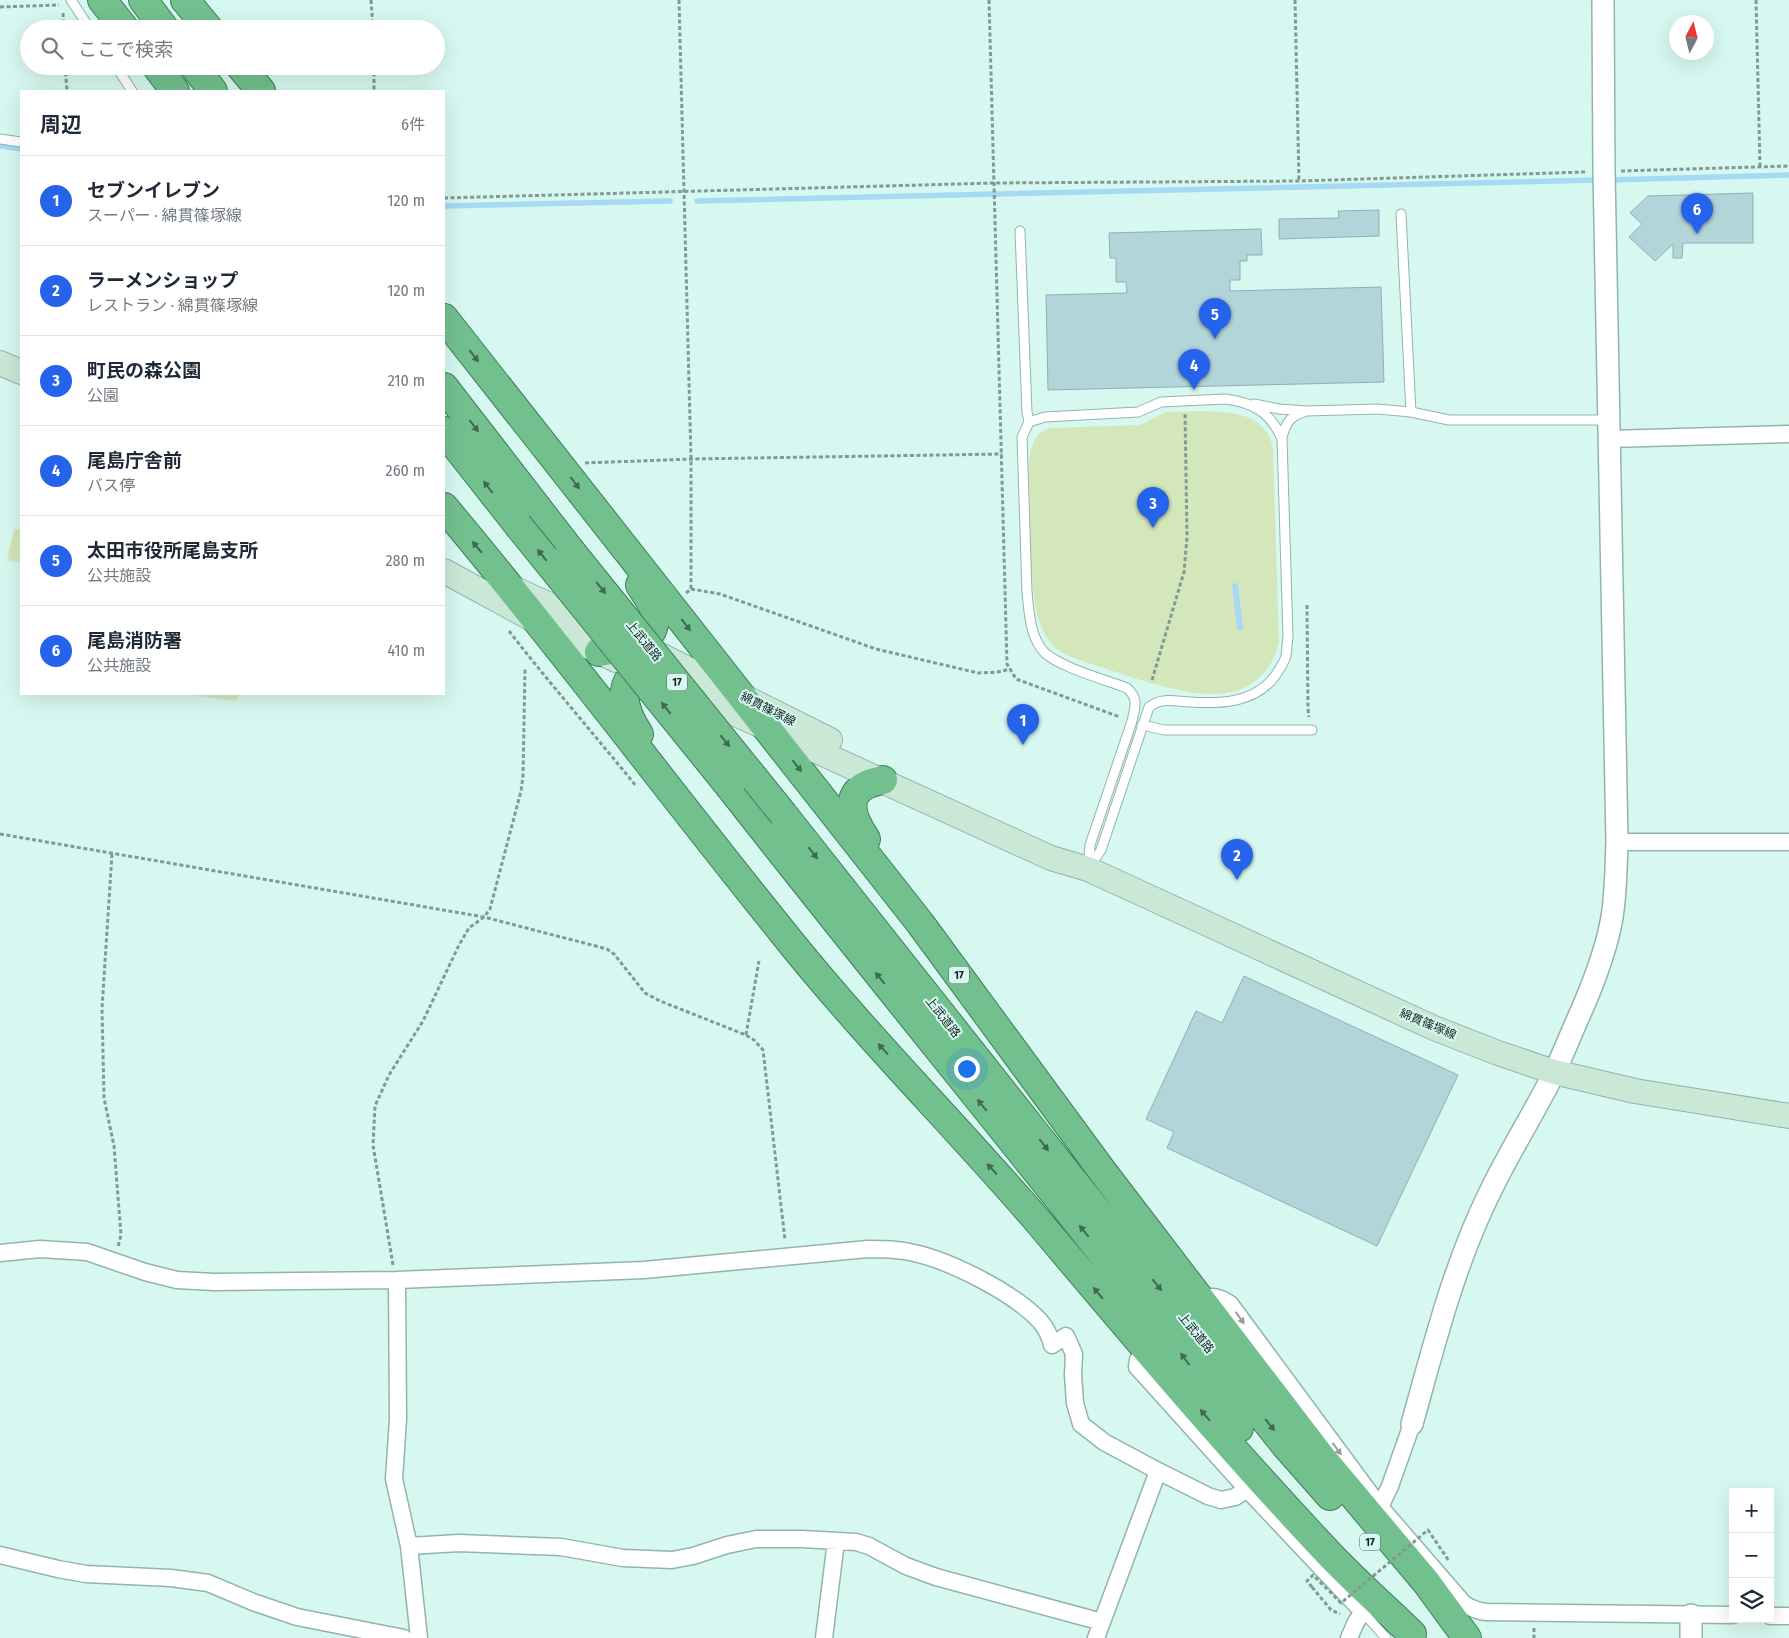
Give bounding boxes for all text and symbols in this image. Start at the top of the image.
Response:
north arrow [1669,15,1714,60]
search box [20,20,445,75]
icon: search [38,34,66,62]
text: ここで検索 [78,38,173,61]
text: 周辺 [40,112,82,138]
text: 6件 [401,115,425,134]
text: セブンイレブン [87,179,220,202]
text: 1 [53,191,59,210]
text: 120 m [387,191,425,210]
pin: 6 [1681,193,1713,234]
text: スーパー · 綿貫篠塚線 [87,206,242,225]
text: ラーメンショップ [87,269,238,292]
text: 2 [52,281,60,300]
text: 120 m [387,281,425,300]
text: レストラン · 綿貫篠塚線 [87,296,258,315]
pin: 5 [1199,298,1231,339]
one-way arrow [468,349,479,362]
pin: 4 [1178,349,1210,390]
text: 町民の森公園 [87,359,201,382]
text: 3 [52,371,60,390]
text: 210 m [388,371,425,390]
text: 公園 [87,386,119,405]
one-way arrow [468,419,479,432]
text: 尾島庁舎前 [87,449,182,472]
text: 4 [52,461,60,480]
text: 260 m [386,461,425,480]
text: バス停 [87,476,135,495]
one-way arrow [569,476,580,489]
one-way arrow [482,481,493,494]
pin: 3 [1137,487,1169,528]
text: 太田市役所尾島支所 [87,539,258,562]
one-way arrow [472,541,483,554]
one-way arrow [536,549,547,562]
text: 5 [52,551,60,570]
text: 280 m [386,551,425,570]
text: 公共施設 [87,566,151,585]
one-way arrow [595,581,606,594]
street label: 上武道路 [623,618,665,664]
one-way arrow [680,618,691,631]
text: 尾島消防署 [87,629,182,652]
text: 6 [52,641,60,660]
text: 410 m [387,641,425,660]
text: 公共施設 [87,656,151,675]
road number: 17 [667,674,687,690]
street label: 綿貫篠塚線 [738,689,798,729]
one-way arrow [661,702,672,715]
pin: 1 [1007,704,1039,745]
one-way arrow [719,735,730,748]
one-way arrow [792,760,803,773]
pin: 2 [1221,839,1253,880]
one-way arrow [808,846,819,859]
road number: 17 [949,966,969,984]
one-way arrow [875,972,886,985]
street label: 上武道路 [923,994,963,1040]
street label: 綿貫篠塚線 [1398,1006,1458,1042]
one-way arrow [877,1044,889,1056]
your location [954,1056,980,1082]
one-way arrow [977,1099,988,1112]
one-way arrow [1039,1138,1050,1151]
one-way arrow [986,1164,998,1176]
one-way arrow [1079,1225,1090,1238]
one-way arrow [1151,1279,1162,1292]
one-way arrow [1093,1286,1104,1299]
street label: 上武道路 [1175,1310,1217,1356]
one-way arrow [1235,1311,1245,1325]
one-way arrow [1180,1353,1191,1366]
one-way arrow [1199,1410,1211,1422]
one-way arrow [1264,1419,1275,1432]
one-way arrow [1332,1442,1342,1456]
map controls [1729,1488,1774,1623]
button: + [1729,1488,1774,1533]
button: − [1729,1533,1774,1578]
road number: 17 [1360,1534,1380,1550]
button: layers [1729,1578,1774,1623]

